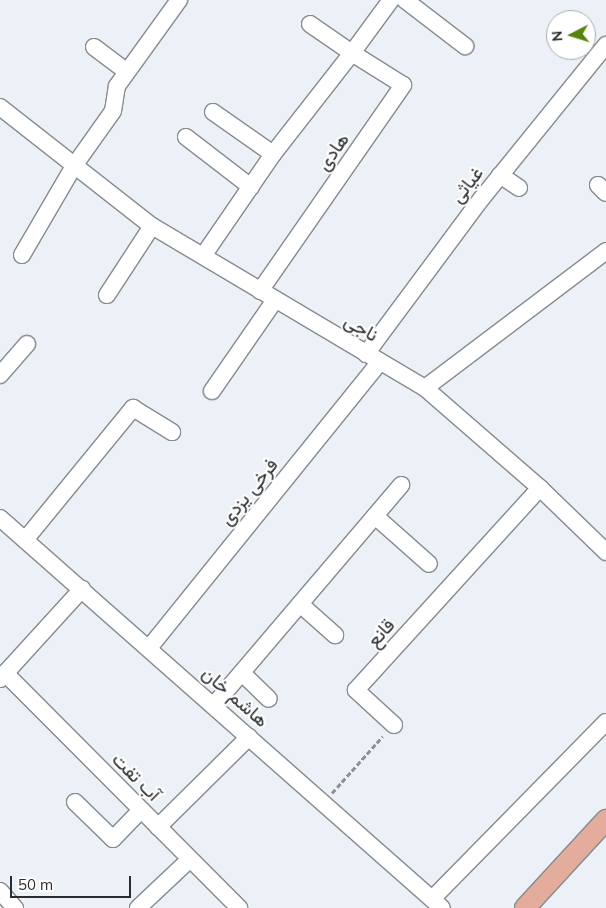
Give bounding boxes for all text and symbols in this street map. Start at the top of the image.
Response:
north arrow [546,10,596,60]
text: N [548,30,566,42]
street label: هادی [312,129,354,175]
street label: غیاثی [446,162,488,208]
street label: ناجی [340,309,382,347]
street label: فرخی یزدی [215,454,283,530]
street label: قانع [362,614,400,652]
street label: هاشم خان [197,662,273,732]
street label: آب تفت [107,748,165,806]
scale bar [12,866,134,898]
text: 50 m [18,875,53,894]

